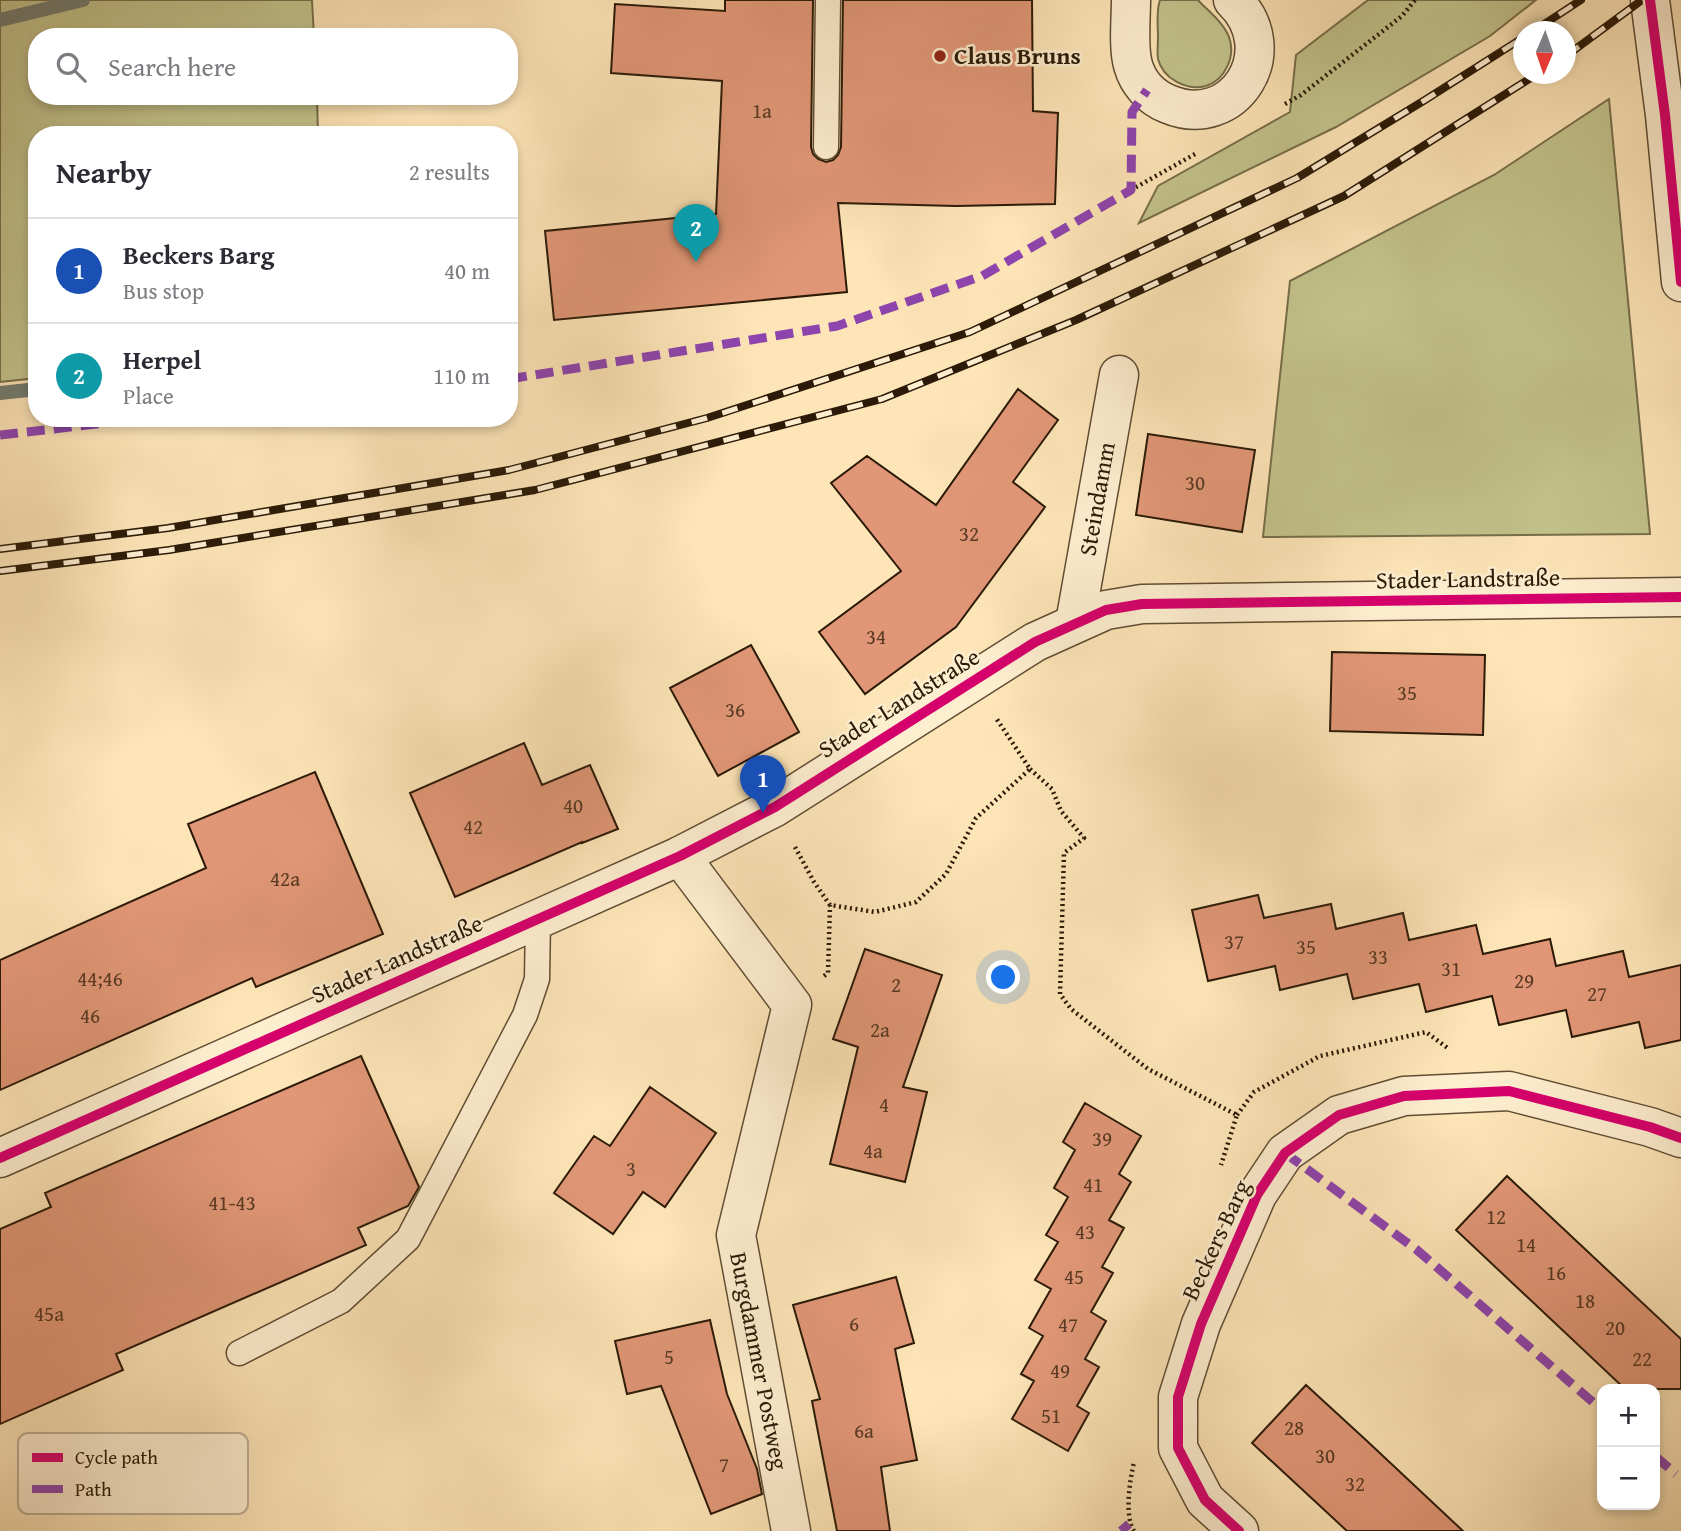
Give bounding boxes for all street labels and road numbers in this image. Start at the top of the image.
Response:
street label: Steindamm [1069,439,1124,559]
street label: Stader Landstraße [1375,559,1561,598]
street label: Stader Landstraße [811,639,986,766]
street label: Stader Landstraße [305,905,488,1012]
street label: Beckers Barg [1172,1174,1259,1306]
street label: Burgdammer Postweg [721,1249,798,1473]

